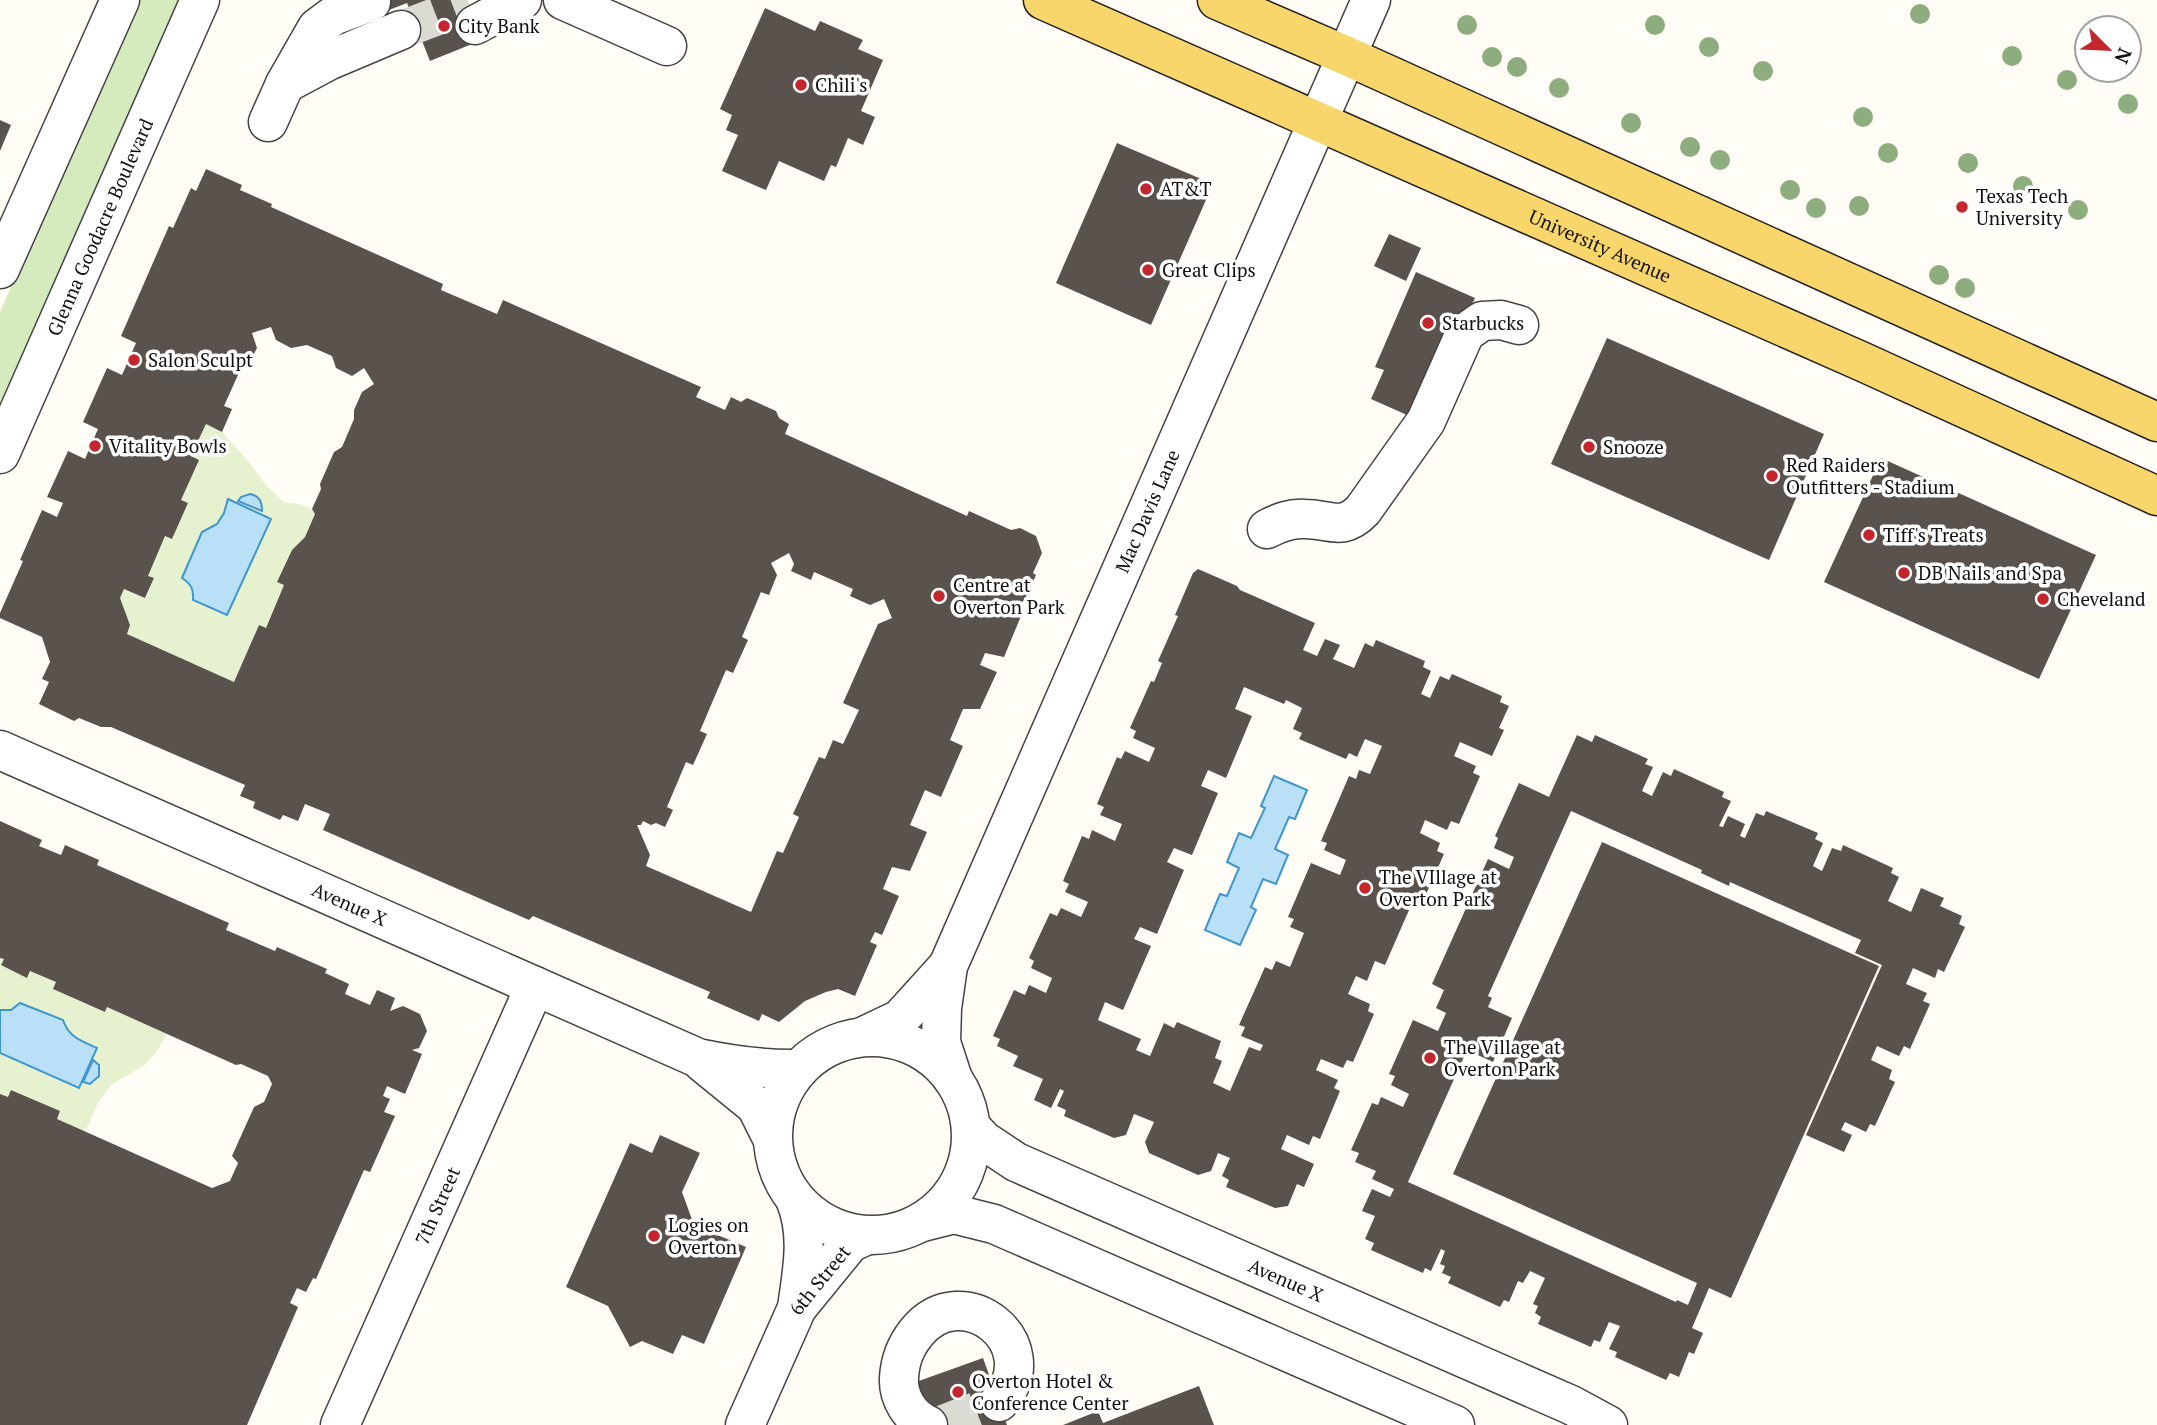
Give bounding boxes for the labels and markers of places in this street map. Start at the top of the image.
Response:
place label: City Bank [458,13,540,38]
marker: City Bank [436,18,452,34]
place label: Chili's [815,72,867,97]
marker: Chili's [793,77,809,93]
place label: AT&T [1160,176,1212,201]
marker: AT&T [1138,181,1154,197]
place label: Texas Tech University [1976,183,2068,230]
marker: Texas Tech University [1954,199,1970,215]
place label: Great Clips [1162,257,1256,282]
marker: Great Clips [1140,262,1156,278]
place label: Starbucks [1442,310,1524,335]
marker: Starbucks [1420,315,1436,331]
place label: Salon Sculpt [148,347,253,372]
marker: Salon Sculpt [126,352,142,368]
place label: Vitality Bowls [109,433,227,458]
place label: Snooze [1603,434,1664,459]
marker: Vitality Bowls [87,438,103,454]
marker: Snooze [1581,439,1597,455]
place label: Red Raiders Outfitters - Stadium [1786,452,1955,499]
marker: Red Raiders Outfitters - Stadium [1764,468,1780,484]
place label: Tiff's Treats [1883,522,1984,547]
marker: Tiff's Treats [1861,527,1877,543]
place label: DB Nails and Spa [1918,560,2063,585]
marker: DB Nails and Spa [1896,565,1912,581]
place label: Centre at Overton Park [953,572,1065,619]
place label: Cheveland [2057,586,2146,611]
marker: Centre at Overton Park [931,588,947,604]
marker: Cheveland [2035,591,2051,607]
place label: The VIllage at Overton Park [1379,864,1497,911]
marker: The VIllage at Overton Park [1357,880,1373,896]
place label: The Village at Overton Park [1444,1034,1561,1081]
marker: The Village at Overton Park [1422,1050,1438,1066]
place label: Logies on Overton [668,1212,749,1259]
marker: Logies on Overton [646,1228,662,1244]
place label: Overton Hotel & Conference Center [972,1368,1129,1415]
marker: Overton Hotel & Conference Center [950,1384,966,1400]

